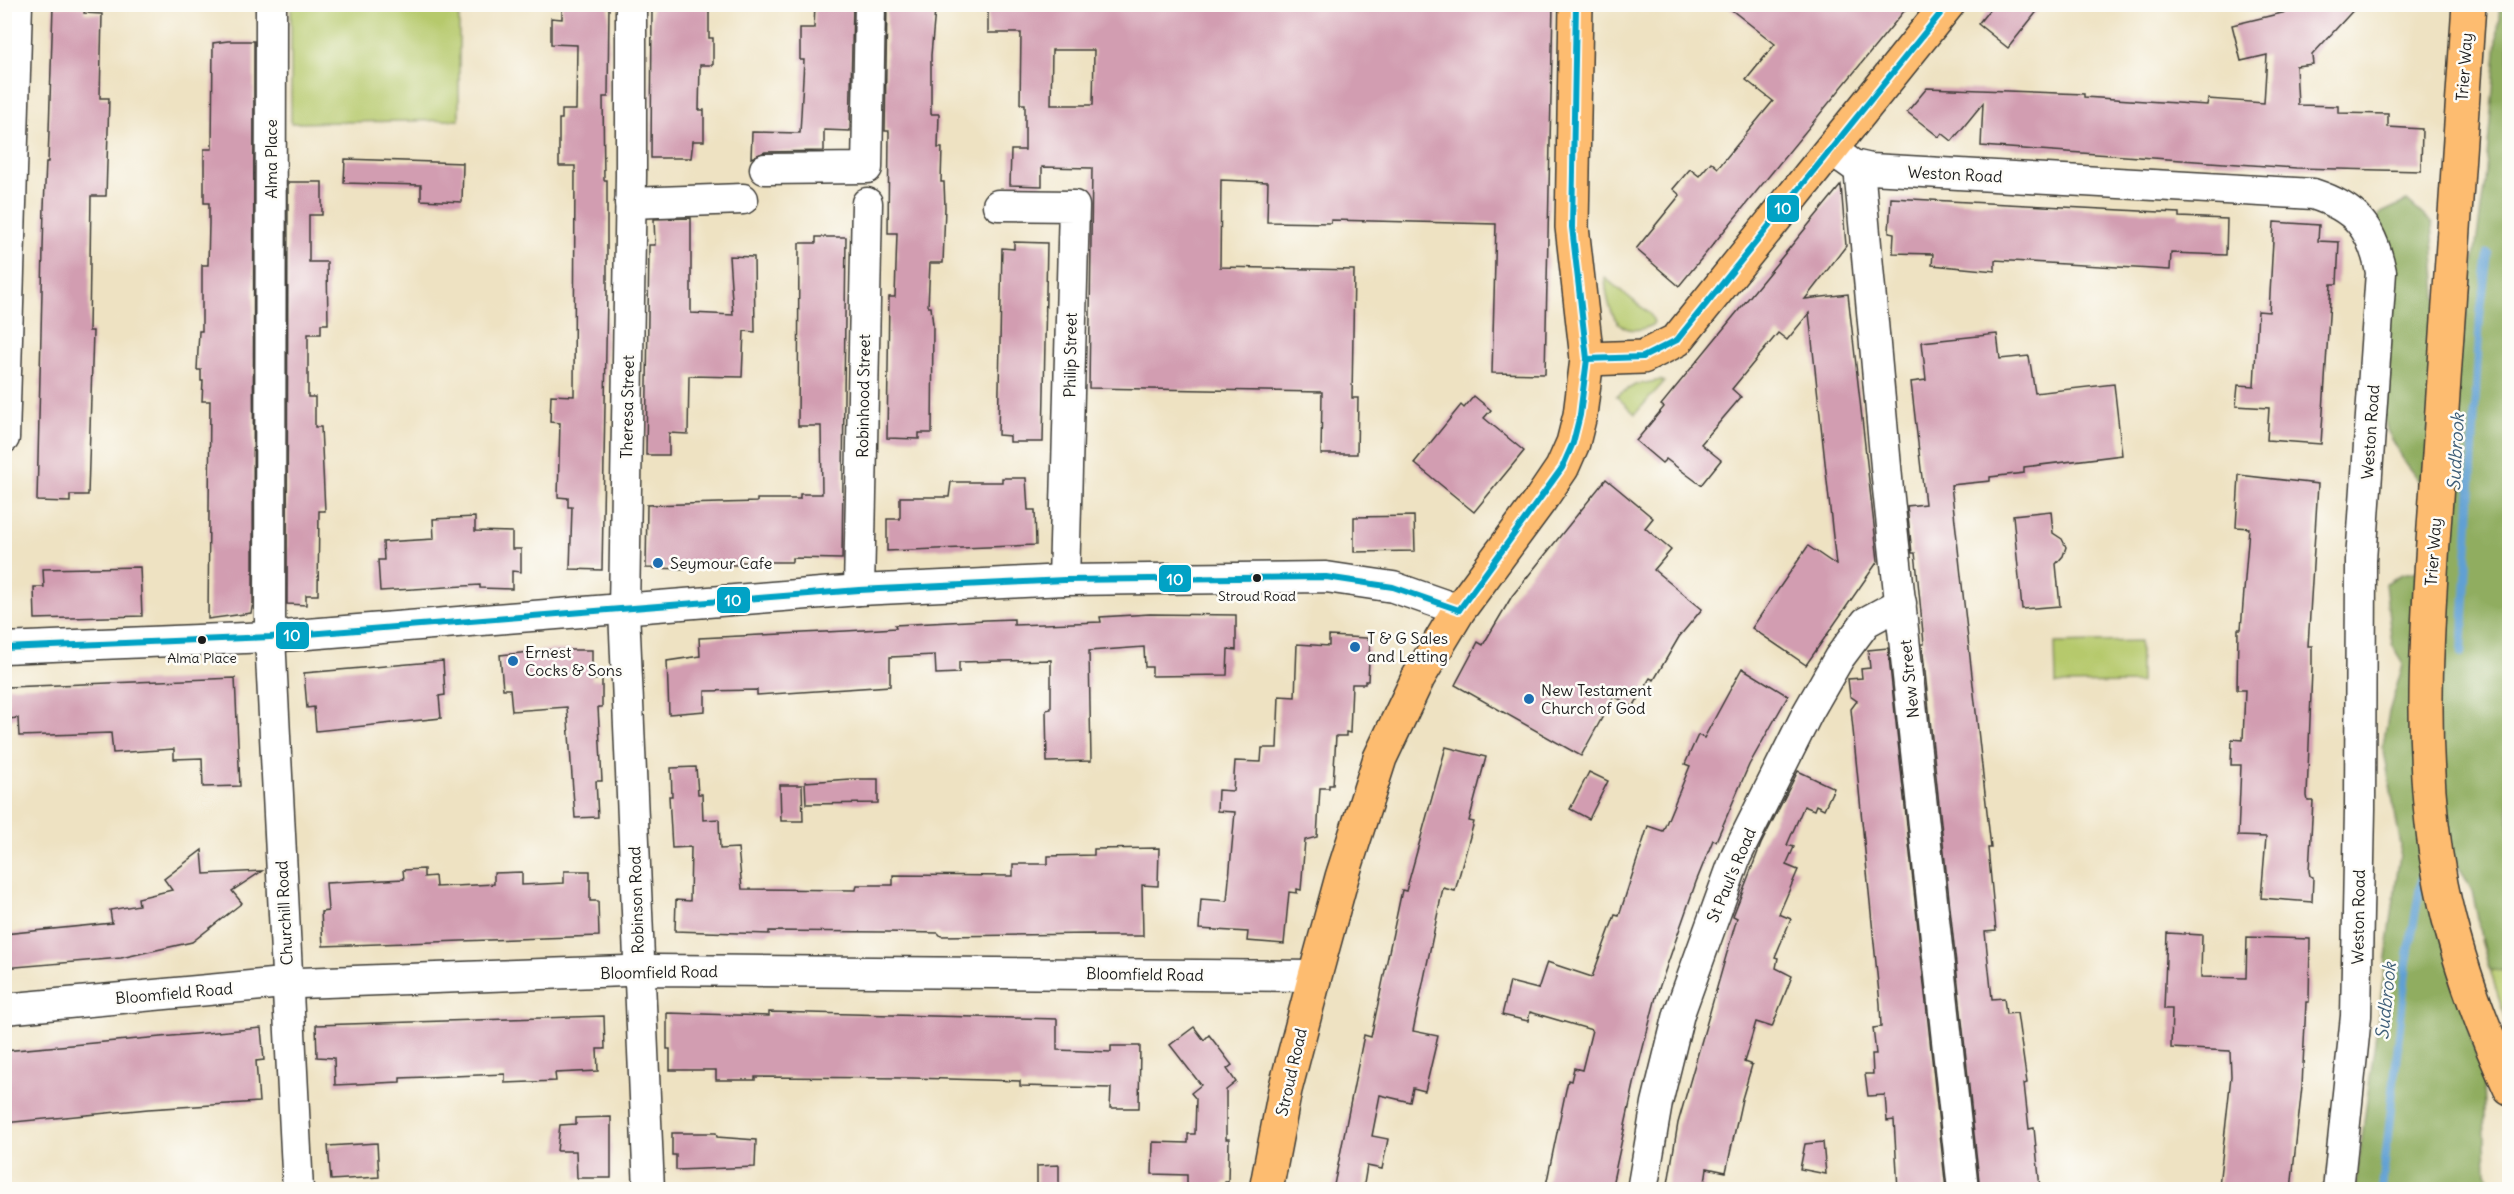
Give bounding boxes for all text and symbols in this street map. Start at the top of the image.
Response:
street label: Trier Way [2452,32,2476,102]
street label: Alma Place [261,119,281,199]
street label: Weston Road [1907,162,2003,186]
line badge: 10 [1766,194,1800,223]
text: 10 [1775,198,1791,218]
street label: Philip Street [1059,312,1081,398]
street label: Robinhood Street [852,333,874,458]
street label: Theresa Street [616,354,638,459]
street label: Weston Road [2357,384,2383,480]
water label: Sudbrook [2442,411,2469,491]
street label: Trier Way [2421,517,2445,587]
place label: Seymour Cafe [670,553,772,573]
marker: Seymour Cafe [651,556,665,570]
line badge: 10 [1158,564,1192,593]
text: 10 [1167,569,1183,589]
marker: Stroud Road [1251,572,1263,584]
line badge: 10 [716,586,751,614]
place label: Stroud Road [1218,587,1296,605]
text: 10 [725,590,741,610]
line badge: 10 [275,621,310,650]
text: 10 [284,625,300,645]
place label: T & G Sales and Letting [1367,628,1448,666]
marker: Alma Place [196,634,208,646]
street label: New Street [1895,638,1923,719]
marker: T & G Sales and Letting [1348,640,1362,654]
place label: Ernest Cocks & Sons [525,642,622,680]
place label: Alma Place [167,649,237,667]
marker: Ernest Cocks & Sons [506,654,520,668]
place label: New Testament Church of God [1541,680,1652,718]
marker: New Testament Church of God [1522,692,1536,706]
street label: St Paul's Road [1702,825,1760,925]
street label: Robinson Road [624,846,648,954]
street label: Churchill Road [271,860,297,966]
street label: Weston Road [2347,869,2369,965]
water label: Sudbrook [2370,959,2401,1041]
street label: Bloomfield Road [600,961,718,983]
street label: Bloomfield Road [1086,963,1204,985]
street label: Bloomfield Road [114,978,234,1008]
street label: Stroud Road [1271,1026,1311,1118]

